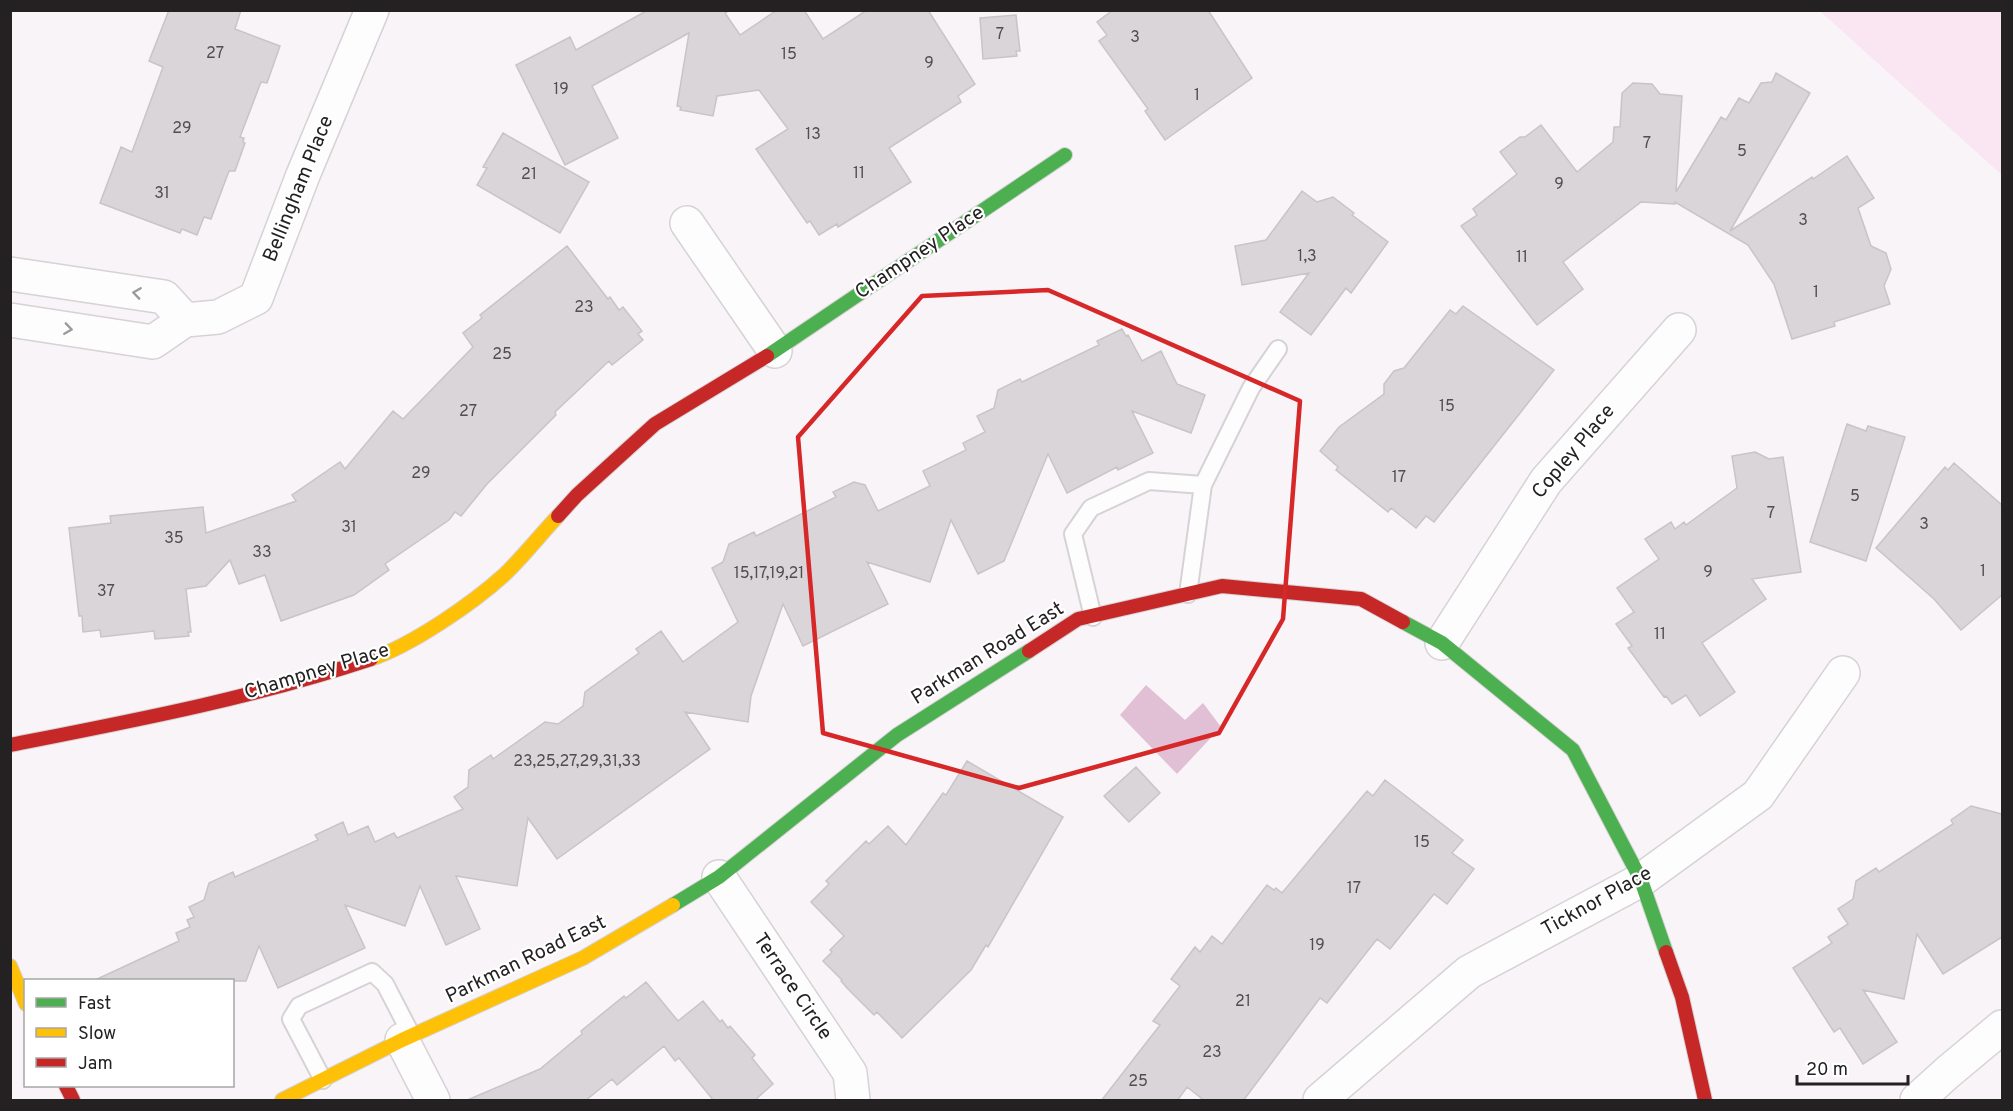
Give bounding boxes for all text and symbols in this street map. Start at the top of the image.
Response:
house number: 7 [996,25,1004,45]
house number: 3 [1130,28,1140,48]
house number: 27 [206,44,224,64]
house number: 15 [781,45,797,65]
house number: 9 [924,54,934,74]
house number: 19 [553,80,569,100]
house number: 1 [1194,86,1200,106]
street label: Bellingham Place [258,112,340,266]
house number: 29 [172,119,192,139]
house number: 13 [805,125,821,145]
house number: 7 [1643,134,1651,154]
house number: 5 [1737,142,1747,162]
house number: 11 [853,164,865,184]
house number: 21 [521,165,537,185]
house number: 9 [1554,175,1564,195]
house number: 31 [154,184,170,204]
street label: Champney Place [850,200,990,306]
house number: 3 [1798,211,1808,231]
house number: 1,3 [1297,247,1317,267]
house number: 11 [1516,248,1528,268]
house number: 1 [1813,283,1819,303]
one-way arrow [132,287,142,300]
house number: 23 [574,298,594,318]
one-way arrow [63,322,73,335]
house number: 25 [492,345,512,365]
house number: 15 [1439,397,1455,417]
street label: Copley Place [1527,399,1621,505]
house number: 27 [459,402,477,422]
house number: 29 [411,464,431,484]
house number: 17 [1392,468,1406,488]
house number: 5 [1850,487,1860,507]
house number: 7 [1767,504,1775,524]
house number: 3 [1919,515,1929,535]
house number: 31 [341,518,357,538]
house number: 35 [164,529,184,549]
house number: 33 [252,543,272,563]
house number: 1 [1980,562,1986,582]
house number: 9 [1703,563,1713,583]
house number: 15,17,19,21 [734,564,804,584]
house number: 37 [97,582,115,602]
street label: Parkman Road East [907,597,1069,711]
house number: 11 [1654,625,1666,645]
street label: Champney Place [241,638,393,706]
house number: 23,25,27,29,31,33 [513,752,641,772]
house number: 15 [1414,833,1430,853]
street label: Ticknor Place [1537,861,1657,943]
house number: 17 [1347,879,1361,899]
street label: Parkman Road East [442,910,610,1010]
street label: Terrace Circle [747,928,837,1046]
house number: 19 [1309,936,1325,956]
legend [24,979,234,1087]
house number: 21 [1235,992,1251,1012]
text: Fast [78,993,111,1016]
text: Slow [78,1023,116,1046]
house number: 23 [1202,1043,1222,1063]
scale bar [1797,1048,1908,1086]
text: Jam [78,1053,113,1076]
text: 20 m [1806,1059,1848,1082]
house number: 25 [1128,1072,1148,1092]

